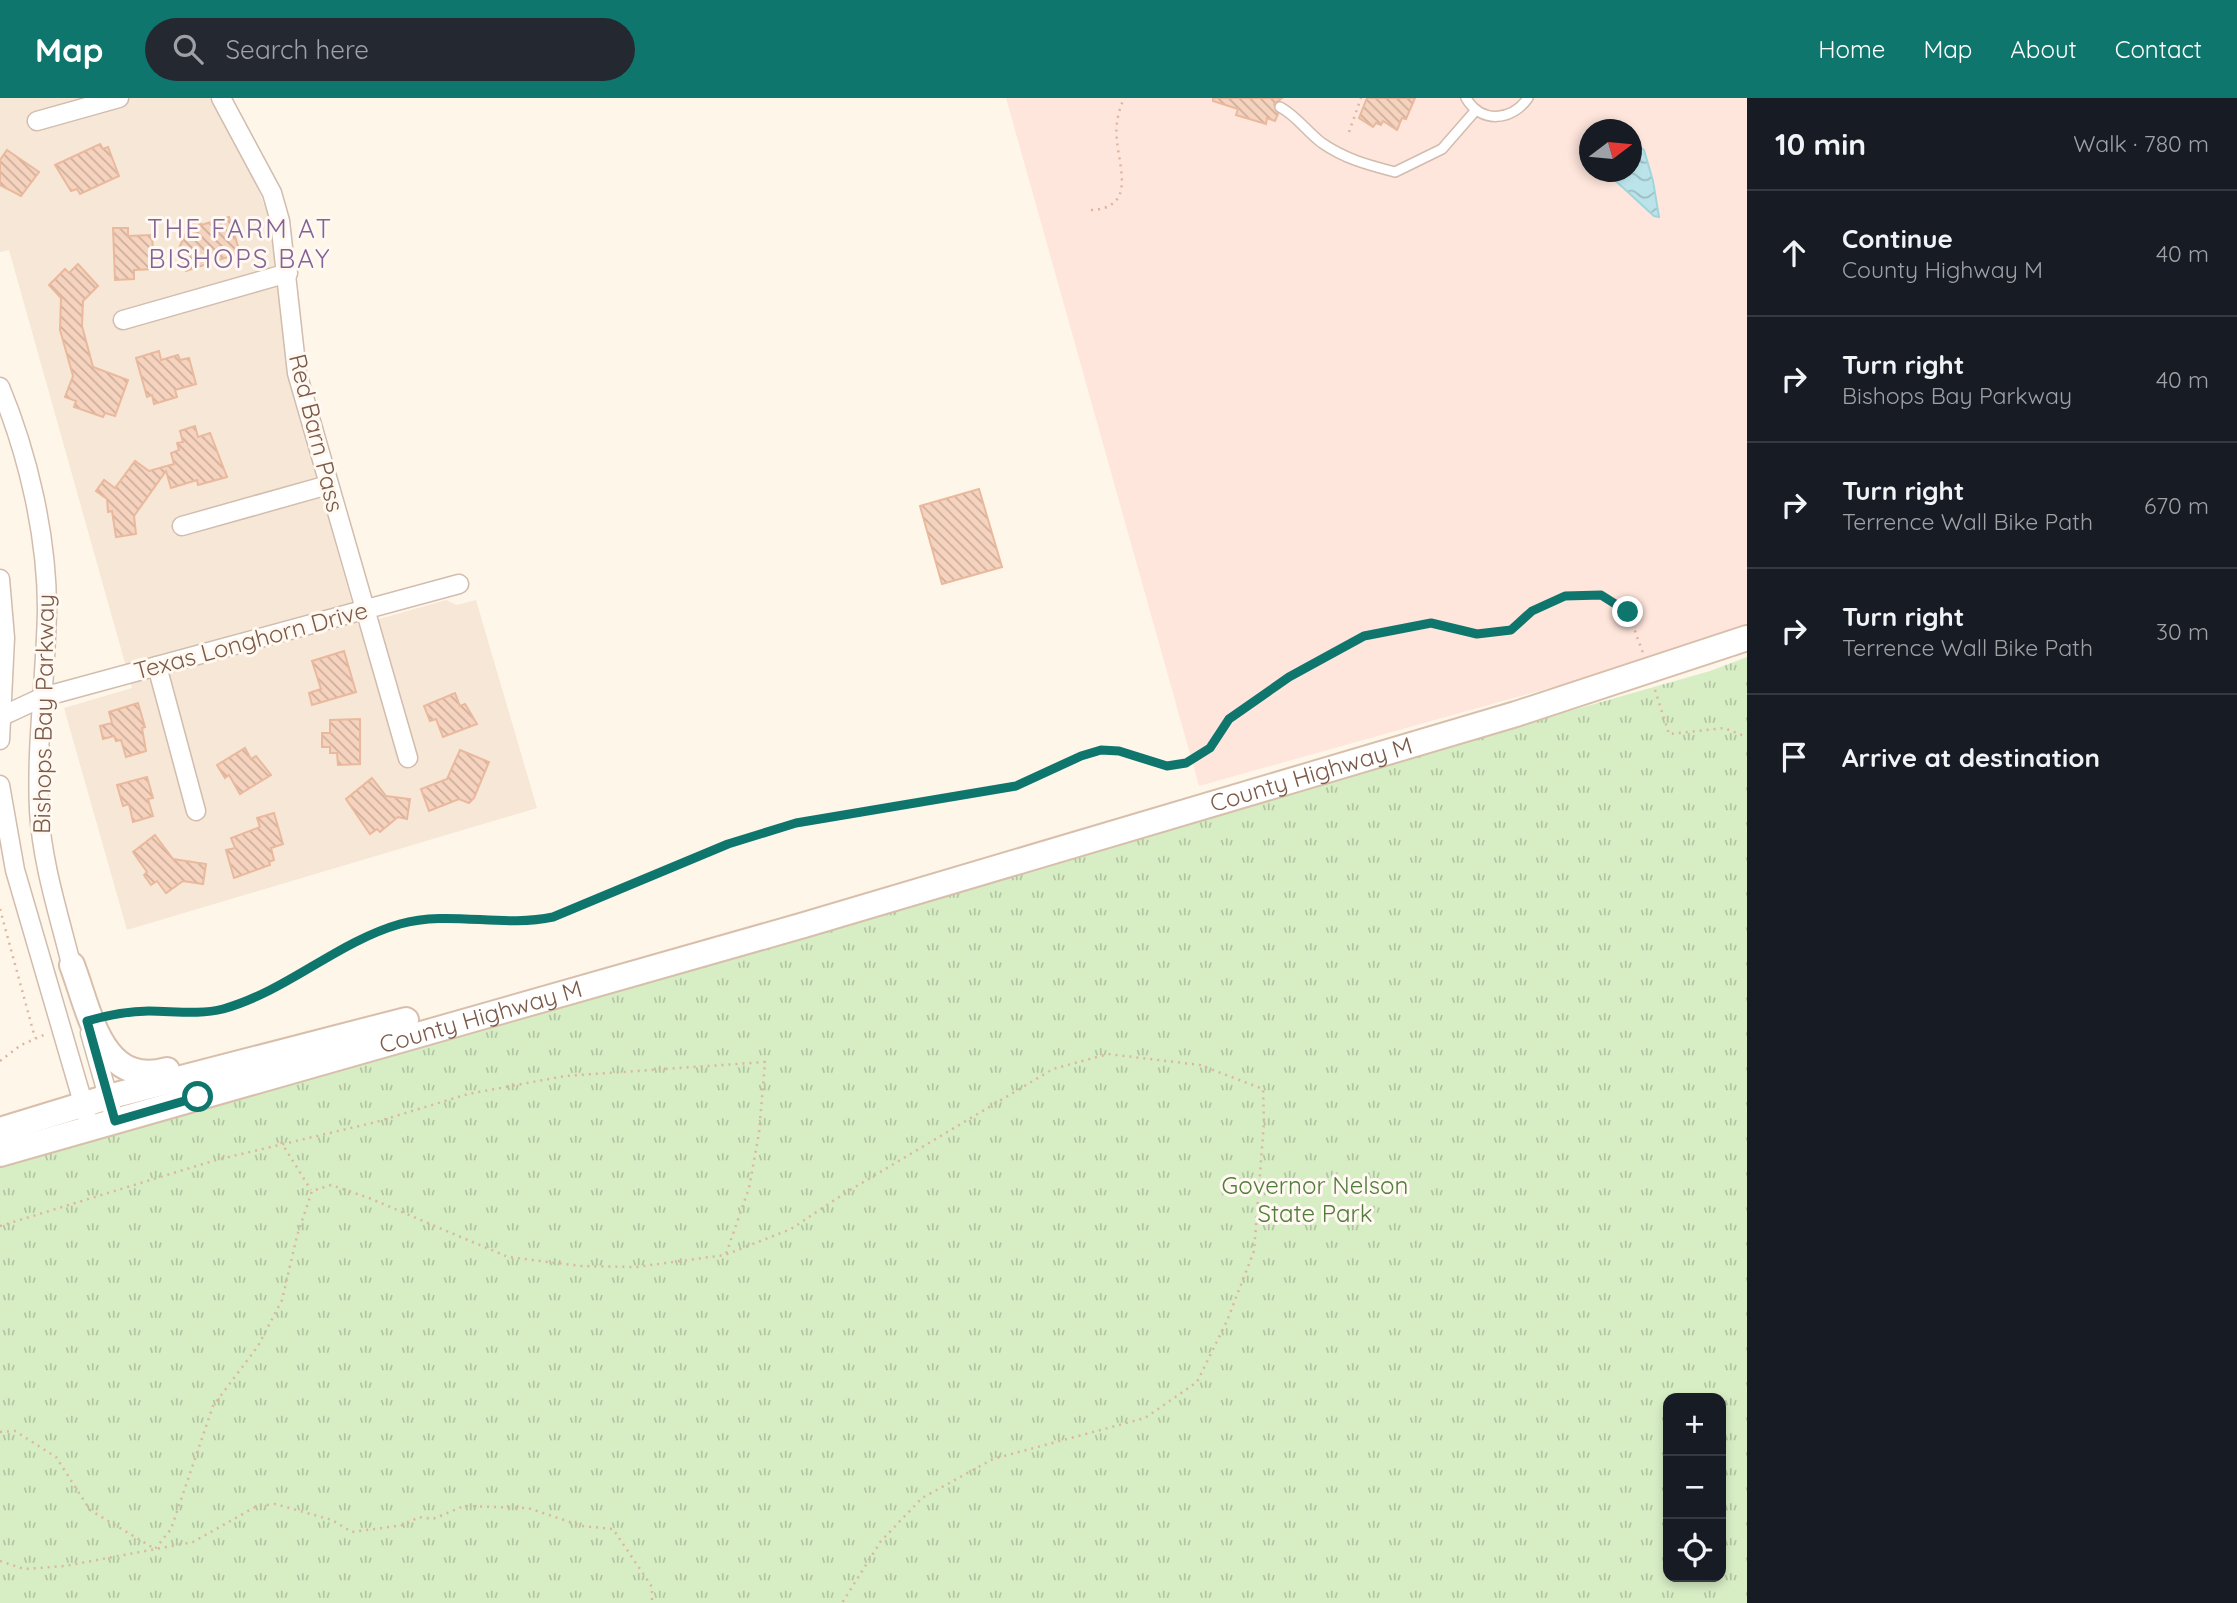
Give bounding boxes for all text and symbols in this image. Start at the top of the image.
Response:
search box [145,18,635,81]
text: Map [35,29,103,70]
icon: search [169,30,207,68]
text: Search here [225,33,369,66]
text: Home [1818,34,1885,64]
text: Map [1923,34,1972,64]
text: About [2010,34,2077,64]
text: Contact [2115,34,2202,64]
north arrow [1579,119,1642,182]
text: 10 min [1775,125,1866,163]
text: Walk · 780 m [2073,129,2209,158]
district label: THE FARM AT BISHOPS BAY [147,212,333,275]
text: Continue [1842,222,1953,255]
icon: ahead [1775,234,1813,272]
text: 40 m [2156,239,2209,268]
text: County Highway M [1842,255,2043,284]
text: Turn right [1842,348,1964,381]
street label: Red Barn Pass [283,351,351,515]
icon: right [1775,360,1813,398]
text: 40 m [2156,365,2209,394]
text: Bishops Bay Parkway [1842,381,2072,410]
text: Turn right [1842,474,1964,507]
icon: right [1775,486,1813,524]
text: 670 m [2144,491,2209,520]
text: Terrence Wall Bike Path [1842,507,2093,536]
street label: Bishops Bay Parkway [26,594,60,834]
street label: Texas Longhorn Drive [131,594,371,686]
route end [1612,596,1643,627]
text: Turn right [1842,600,1964,633]
icon: right [1775,612,1813,650]
text: 30 m [2156,617,2209,646]
text: Terrence Wall Bike Path [1842,633,2093,662]
street label: County Highway M [1206,730,1416,818]
icon: arrive [1775,738,1813,776]
text: Arrive at destination [1842,741,2100,774]
street label: County Highway M [376,973,586,1059]
route start [182,1081,213,1112]
park label: Governor Nelson State Park [1222,1170,1408,1228]
map controls [1663,1393,1726,1582]
button: + [1663,1393,1726,1456]
button: − [1663,1456,1726,1519]
button: locate [1663,1519,1726,1582]

